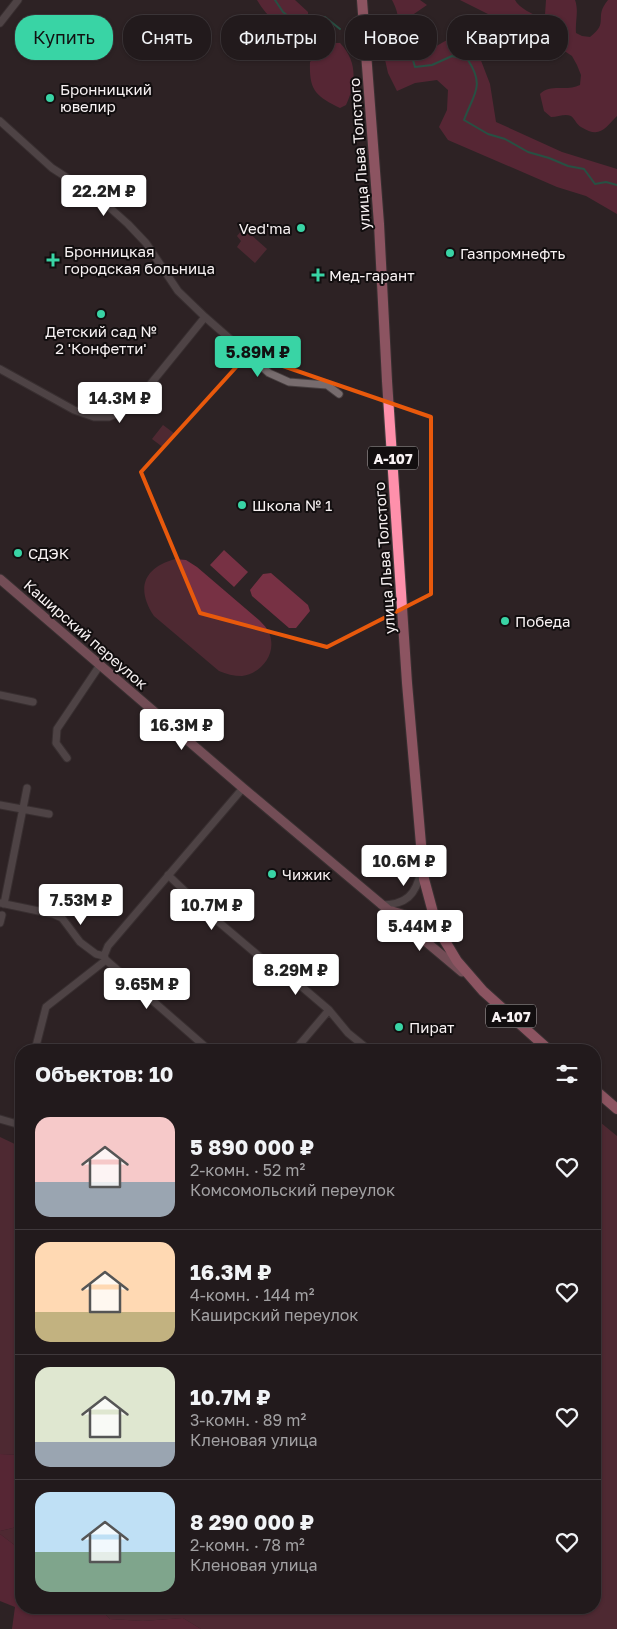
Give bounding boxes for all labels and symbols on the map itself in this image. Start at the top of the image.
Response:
street label: улица Льва Толстого [345,77,373,231]
place label: Бронницкий ювелир [60,80,152,115]
marker: Бронницкий ювелир [44,92,56,104]
pin: 22.2M ₽ [58,174,150,217]
place label: Ved'ma [239,219,291,237]
marker: Ved'ma [295,222,307,234]
place label: Бронницкая городская больница [64,242,215,277]
place label: Газпромнефть [460,244,565,262]
marker: Газпромнефть [444,247,456,259]
marker: Бронницкая городская больница [46,253,60,267]
place label: Мед-гарант [329,266,415,284]
marker: Мед-гарант [311,268,325,282]
marker: Детский сад № 2 'Конфетти' [95,308,107,320]
place label: Детский сад № 2 'Конфетти' [45,322,157,357]
pin: 5.89M ₽ [212,336,304,378]
pin: 14.3M ₽ [74,382,166,424]
road number: А-107 [368,446,418,469]
street label: улица Льва Толстого [370,481,398,635]
place label: Школа № 1 [252,496,332,514]
marker: Школа № 1 [236,499,248,511]
place label: СДЭК [28,544,70,562]
marker: СДЭК [12,547,24,559]
street label: Каширский переулок [20,575,152,693]
place label: Победа [515,612,570,630]
marker: Победа [499,615,511,627]
pin: 16.3M ₽ [136,708,228,751]
pin: 10.6M ₽ [358,844,450,887]
place label: Чижик [282,865,331,883]
marker: Чижик [266,868,278,880]
pin: 7.53M ₽ [35,884,127,926]
pin: 10.7M ₽ [166,888,258,931]
pin: 5.44M ₽ [374,910,466,952]
pin: 8.29M ₽ [250,954,342,996]
pin: 9.65M ₽ [101,968,193,1010]
road number: А-107 [486,1004,536,1028]
place label: Пират [409,1018,455,1036]
marker: Пират [393,1021,405,1033]

